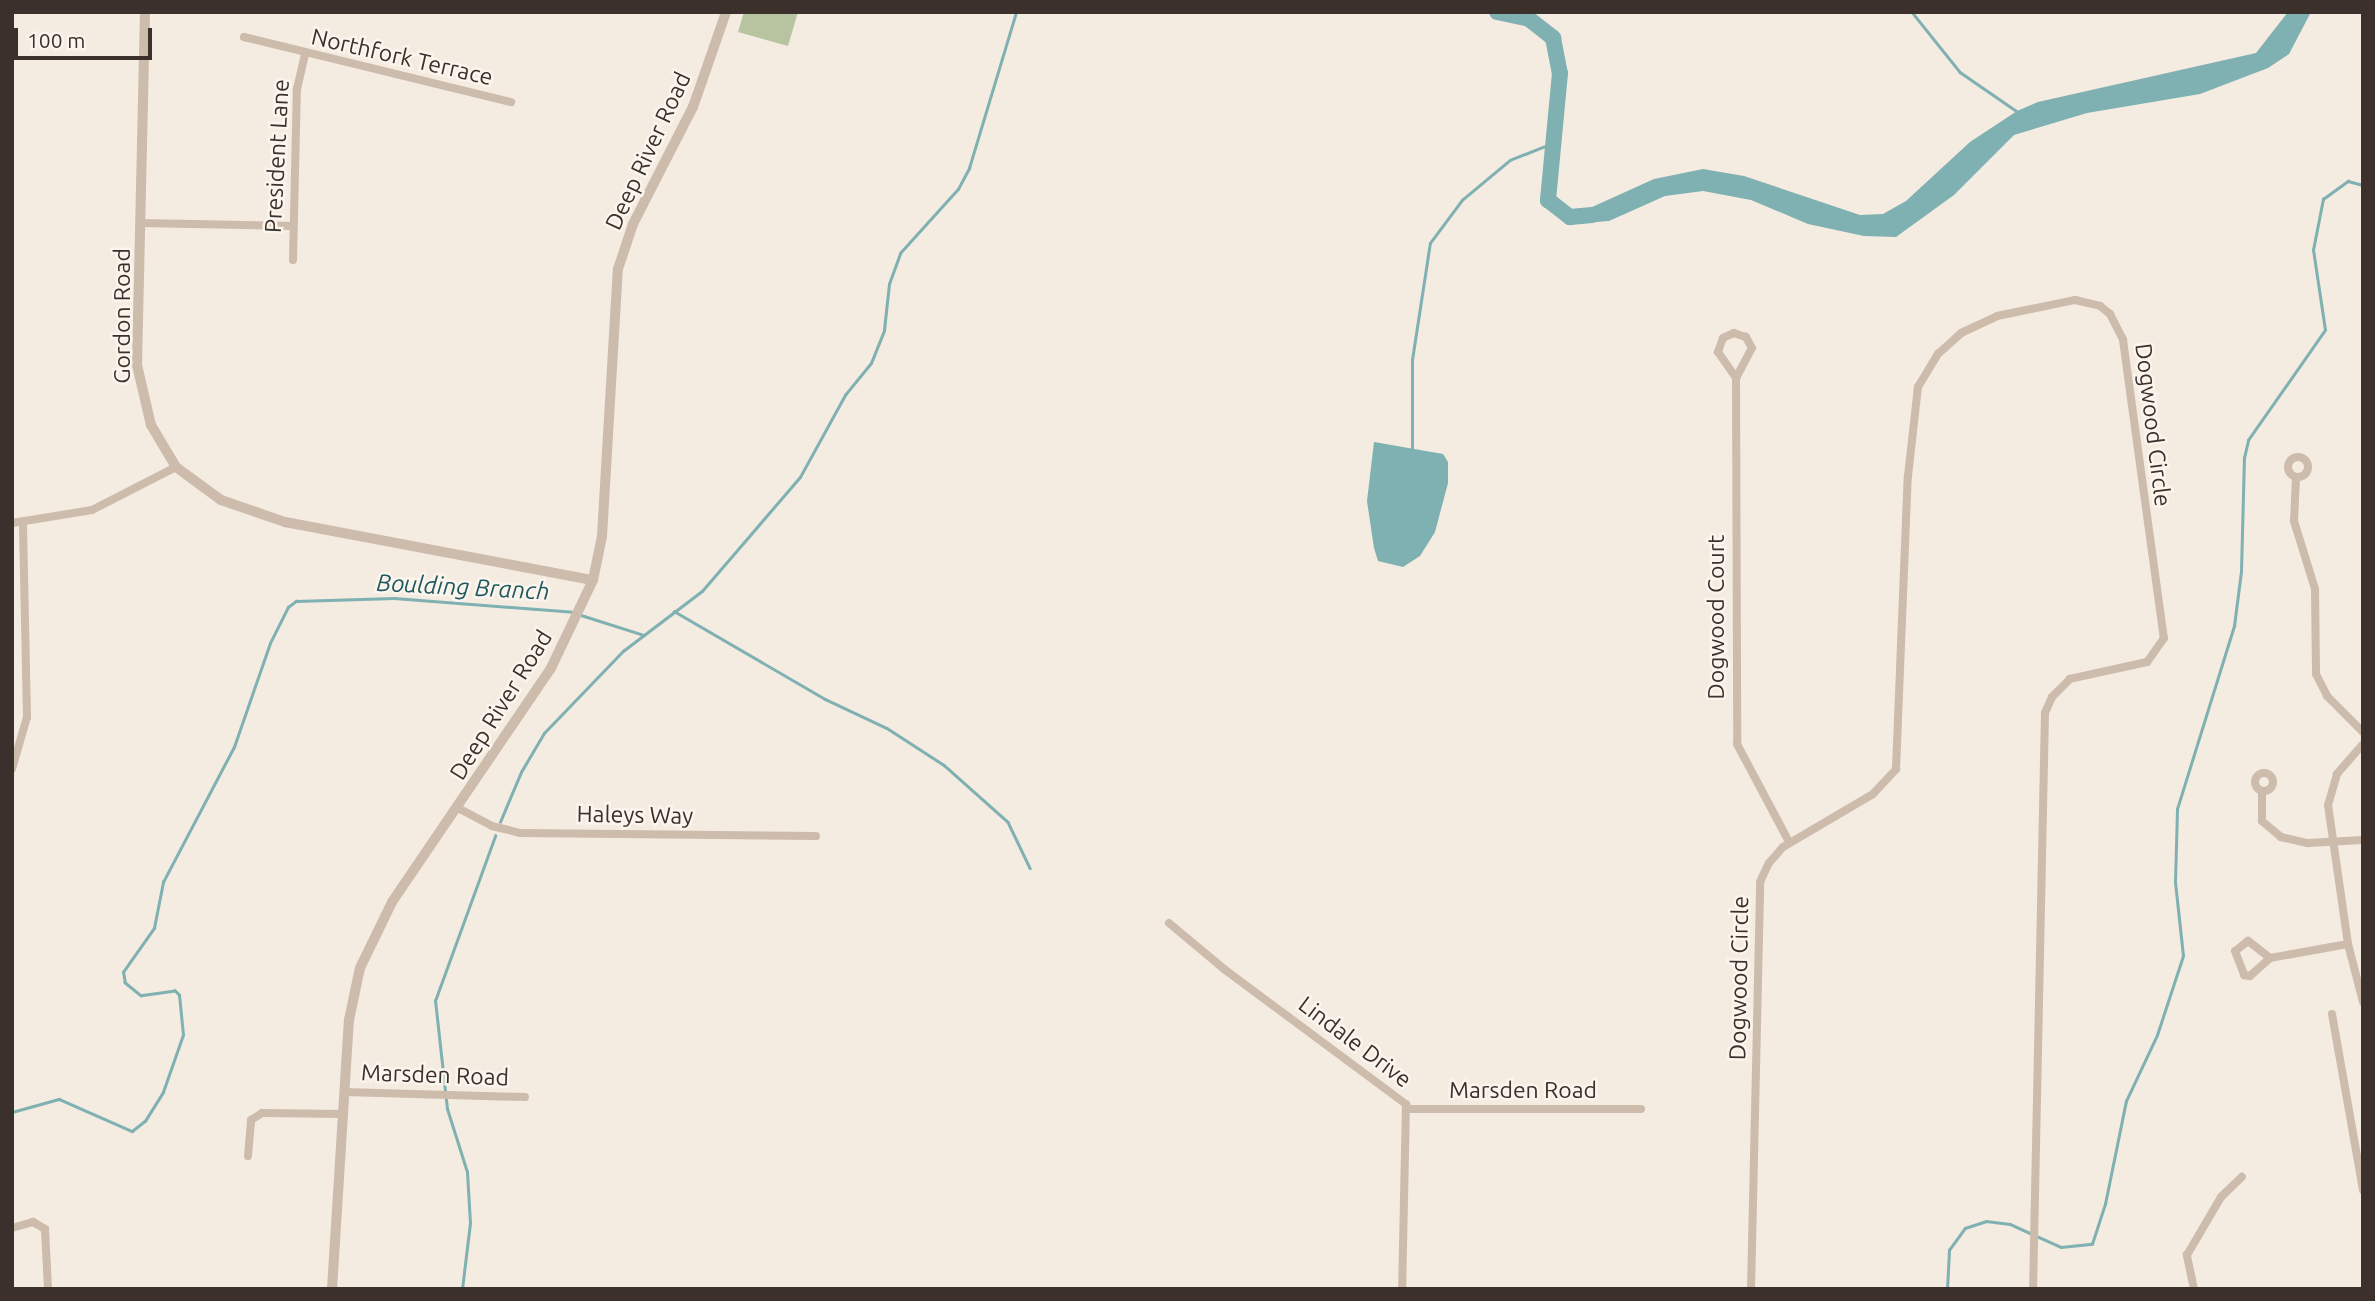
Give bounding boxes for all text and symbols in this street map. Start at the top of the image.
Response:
scale bar [18,14,156,58]
street label: Northfork Terrace [309,23,495,91]
text: 100 m [27,28,85,52]
street label: Deep River Road [599,68,697,234]
street label: President Lane [259,79,295,233]
street label: Gordon Road [108,248,136,384]
street label: Dogwood Circle [2129,342,2177,508]
street label: Dogwood Court [1702,535,1730,699]
water label: Boulding Branch [376,568,550,606]
street label: Deep River Road [444,625,558,785]
street label: Haleys Way [576,800,694,830]
street label: Dogwood Circle [1724,896,1754,1060]
street label: Lindale Drive [1293,991,1417,1093]
street label: Marsden Road [361,1059,509,1091]
street label: Marsden Road [1449,1076,1597,1104]

